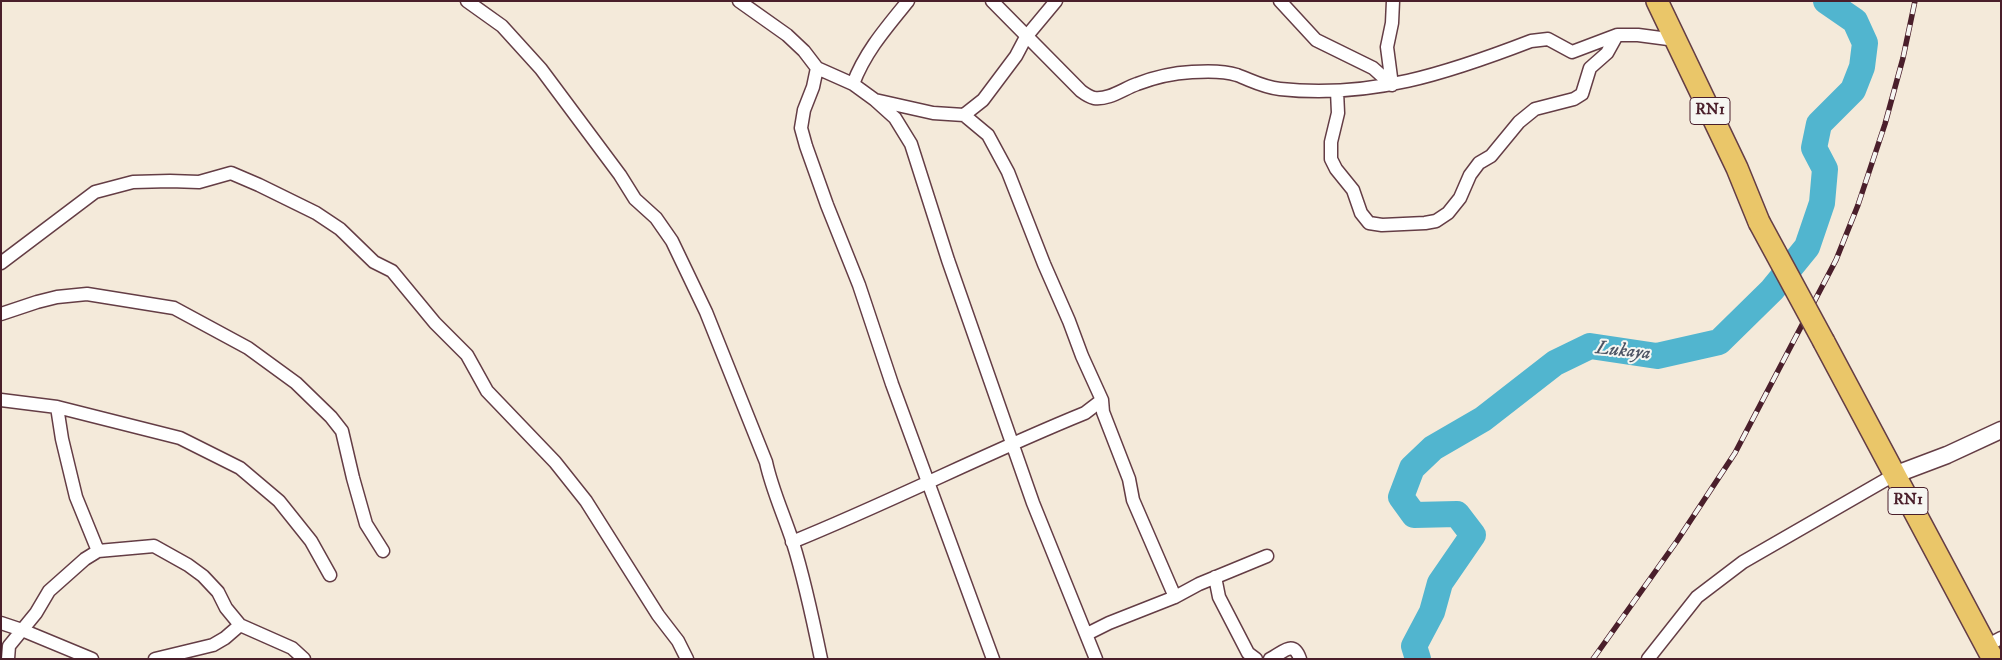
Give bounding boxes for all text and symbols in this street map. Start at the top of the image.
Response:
road number: RN1 [1690,98,1730,124]
water label: Lukaya [1594,338,1652,366]
road number: RN1 [1888,488,1928,514]

